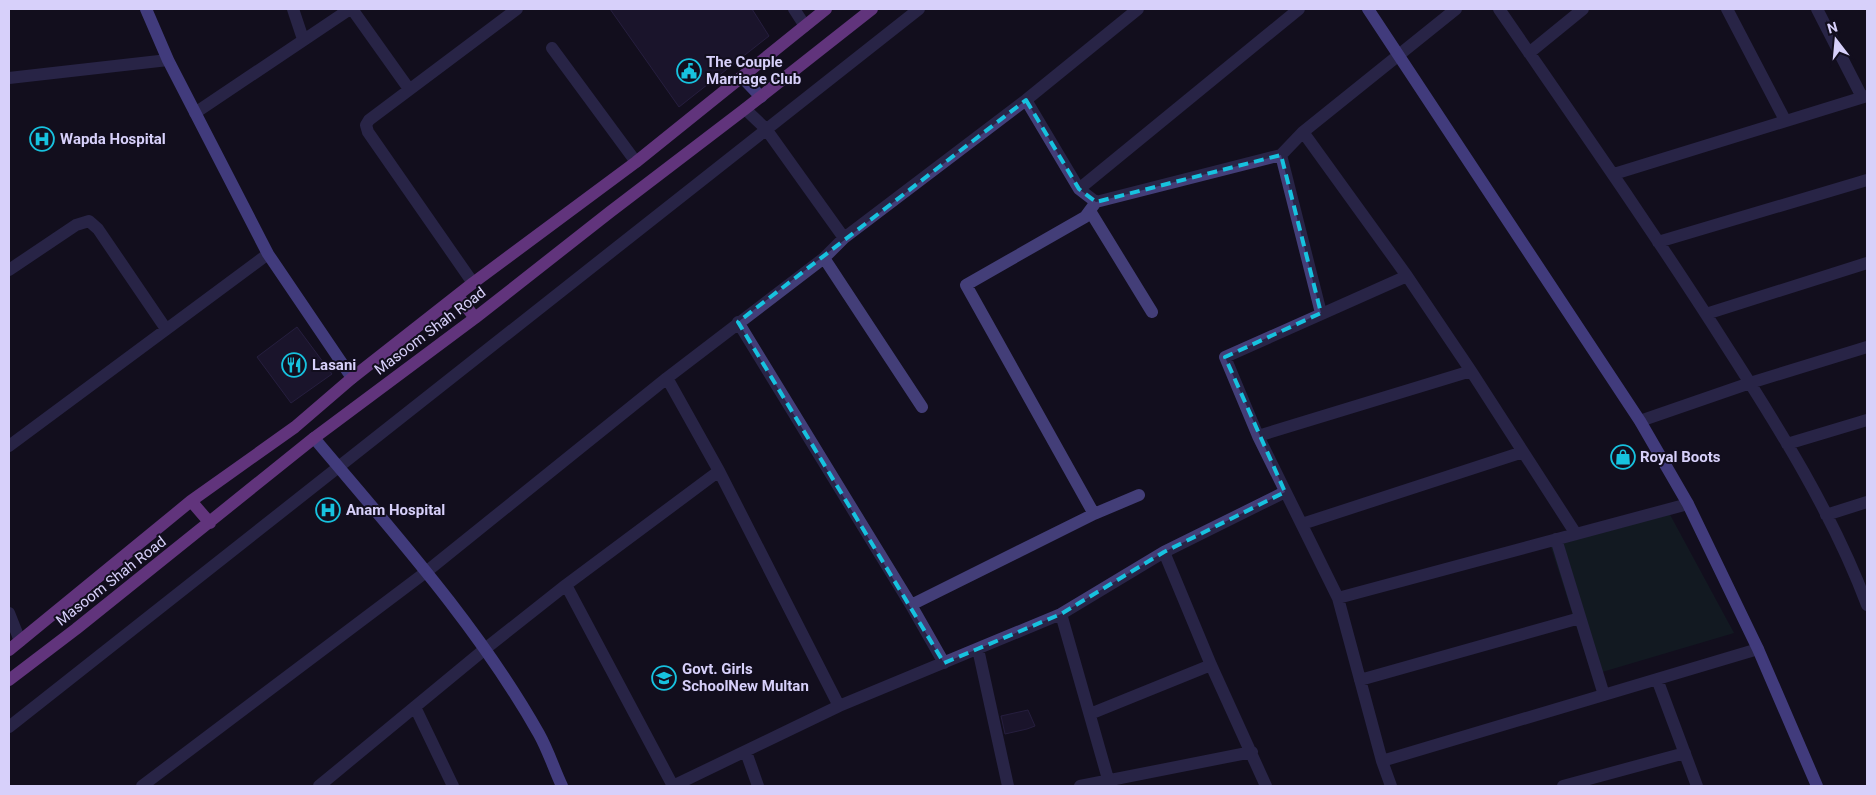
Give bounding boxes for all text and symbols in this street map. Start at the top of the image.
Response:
north arrow [1811,15,1861,65]
text: N [1825,18,1839,37]
place label: The Couple Marriage Club [706,53,801,88]
public building icon: The Couple Marriage Club [676,58,702,84]
hospital icon: Wapda Hospital [29,126,55,152]
place label: Wapda Hospital [60,130,166,148]
street label: Masoom Shah Road [371,283,489,379]
restaurant icon: Lasani [281,352,307,378]
place label: Lasani [312,356,356,374]
shop icon: Royal Boots [1610,444,1636,470]
place label: Royal Boots [1640,448,1721,466]
hospital icon: Anam Hospital [315,497,341,523]
place label: Anam Hospital [346,501,445,519]
street label: Masoom Shah Road [52,532,170,630]
place label: Govt. Girls SchoolNew Multan [682,660,809,695]
school or university icon: Govt. Girls SchoolNew Multan [651,665,677,691]

